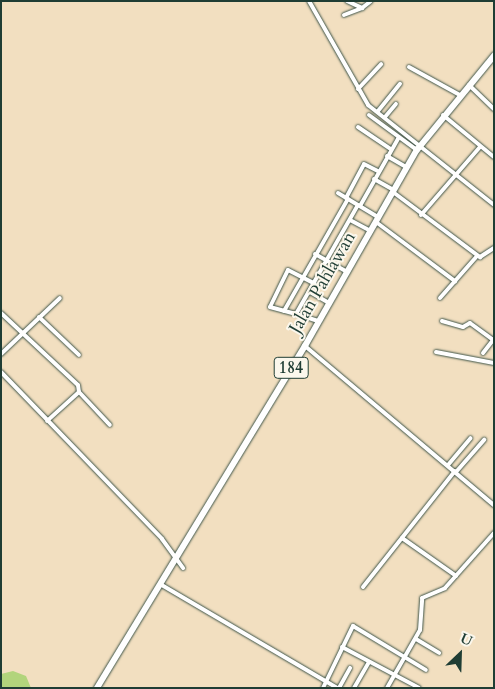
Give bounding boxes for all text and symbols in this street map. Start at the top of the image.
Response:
street label: Jalan Pahlawan [285,228,361,338]
road number: 184 [274,354,308,382]
north arrow [435,629,485,679]
text: U [457,629,475,651]

